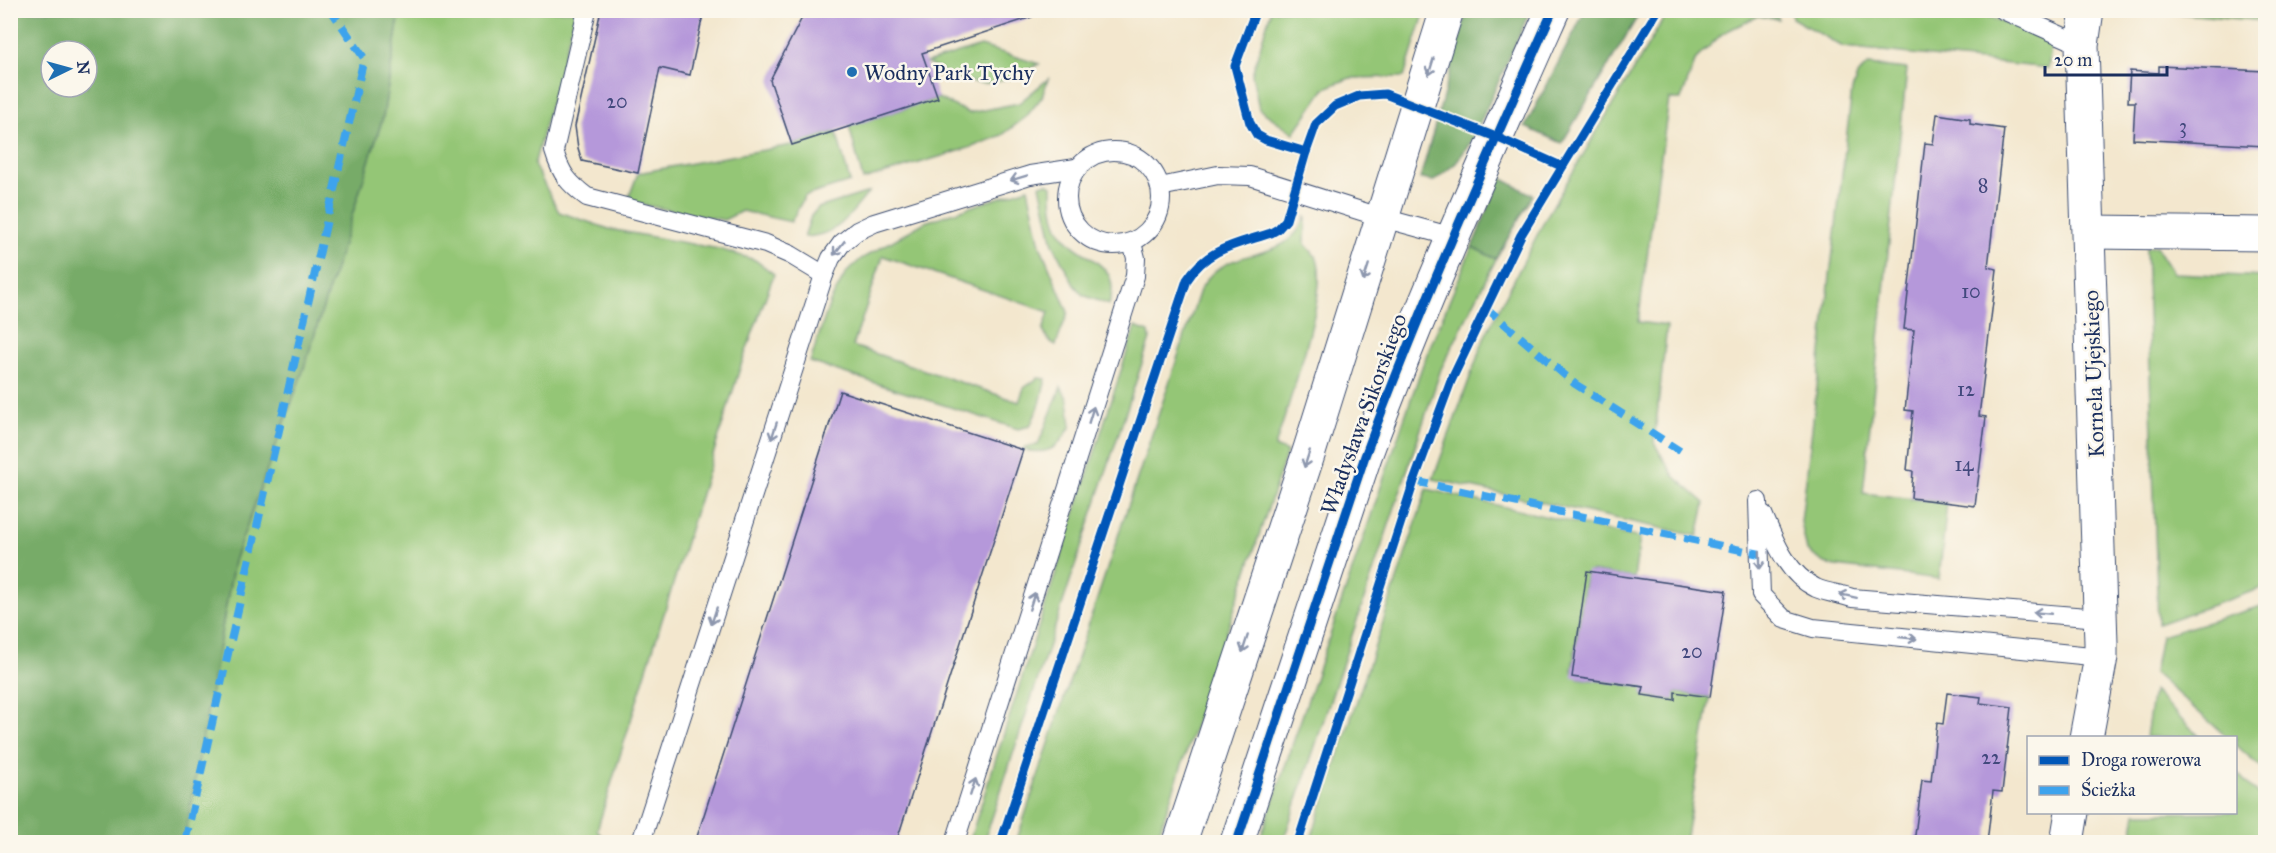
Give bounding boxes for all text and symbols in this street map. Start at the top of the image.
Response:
north arrow [39,39,99,99]
scale bar [2045,39,2166,77]
text: 20 m [2054,49,2092,71]
one-way arrow [1425,57,1436,76]
place label: Wodny Park Tychy [864,59,1035,86]
text: N [73,60,94,76]
marker: Wodny Park Tychy [845,65,859,79]
house number: 20 [606,89,628,113]
house number: 3 [2179,114,2187,138]
one-way arrow [1010,173,1029,184]
house number: 8 [1978,173,1988,197]
one-way arrow [833,239,846,255]
one-way arrow [1359,263,1370,282]
house number: 10 [1961,279,1981,303]
street label: Kornela Ujejskiego [2077,290,2110,458]
street label: Władysława Sikorskiego [1314,310,1412,518]
house number: 12 [1957,377,1975,401]
one-way arrow [1086,406,1097,425]
one-way arrow [768,421,779,440]
one-way arrow [1300,449,1311,468]
house number: 14 [1954,452,1974,476]
one-way arrow [1754,549,1766,569]
one-way arrow [1838,590,1858,601]
one-way arrow [1027,592,1038,611]
one-way arrow [708,606,719,625]
one-way arrow [2032,607,2052,618]
one-way arrow [1898,633,1918,644]
one-way arrow [1239,634,1250,653]
house number: 20 [1681,639,1703,663]
legend [2027,736,2237,814]
house number: 22 [1981,745,2001,769]
text: Droga rowerowa [2081,749,2201,772]
text: Ścieżka [2081,777,2136,801]
one-way arrow [968,778,979,797]

